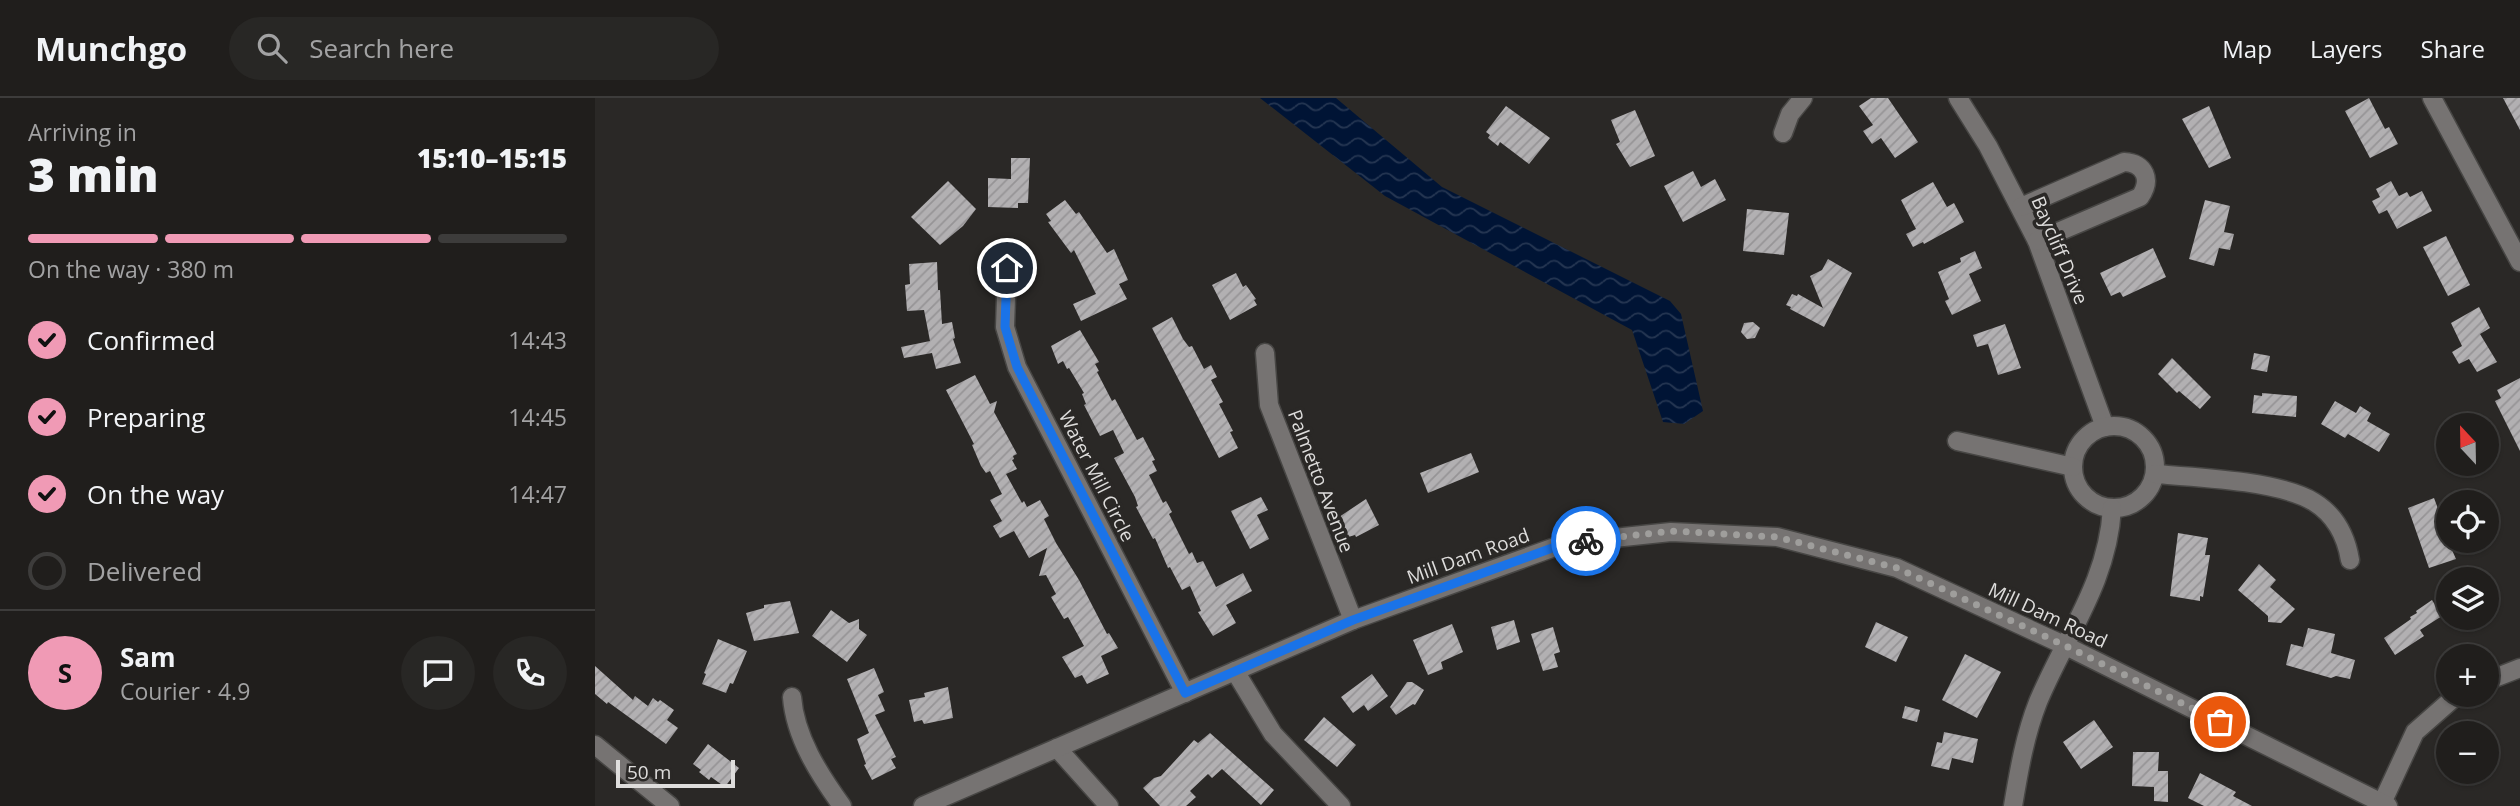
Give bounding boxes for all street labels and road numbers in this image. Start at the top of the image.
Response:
street label: Baycliff Drive [2026,192,2094,308]
street label: Water Mill Circle [1053,406,1141,546]
street label: Palmetto Avenue [1282,406,1360,556]
street label: Mill Dam Road [1403,522,1533,590]
street label: Mill Dam Road [1984,576,2112,654]

